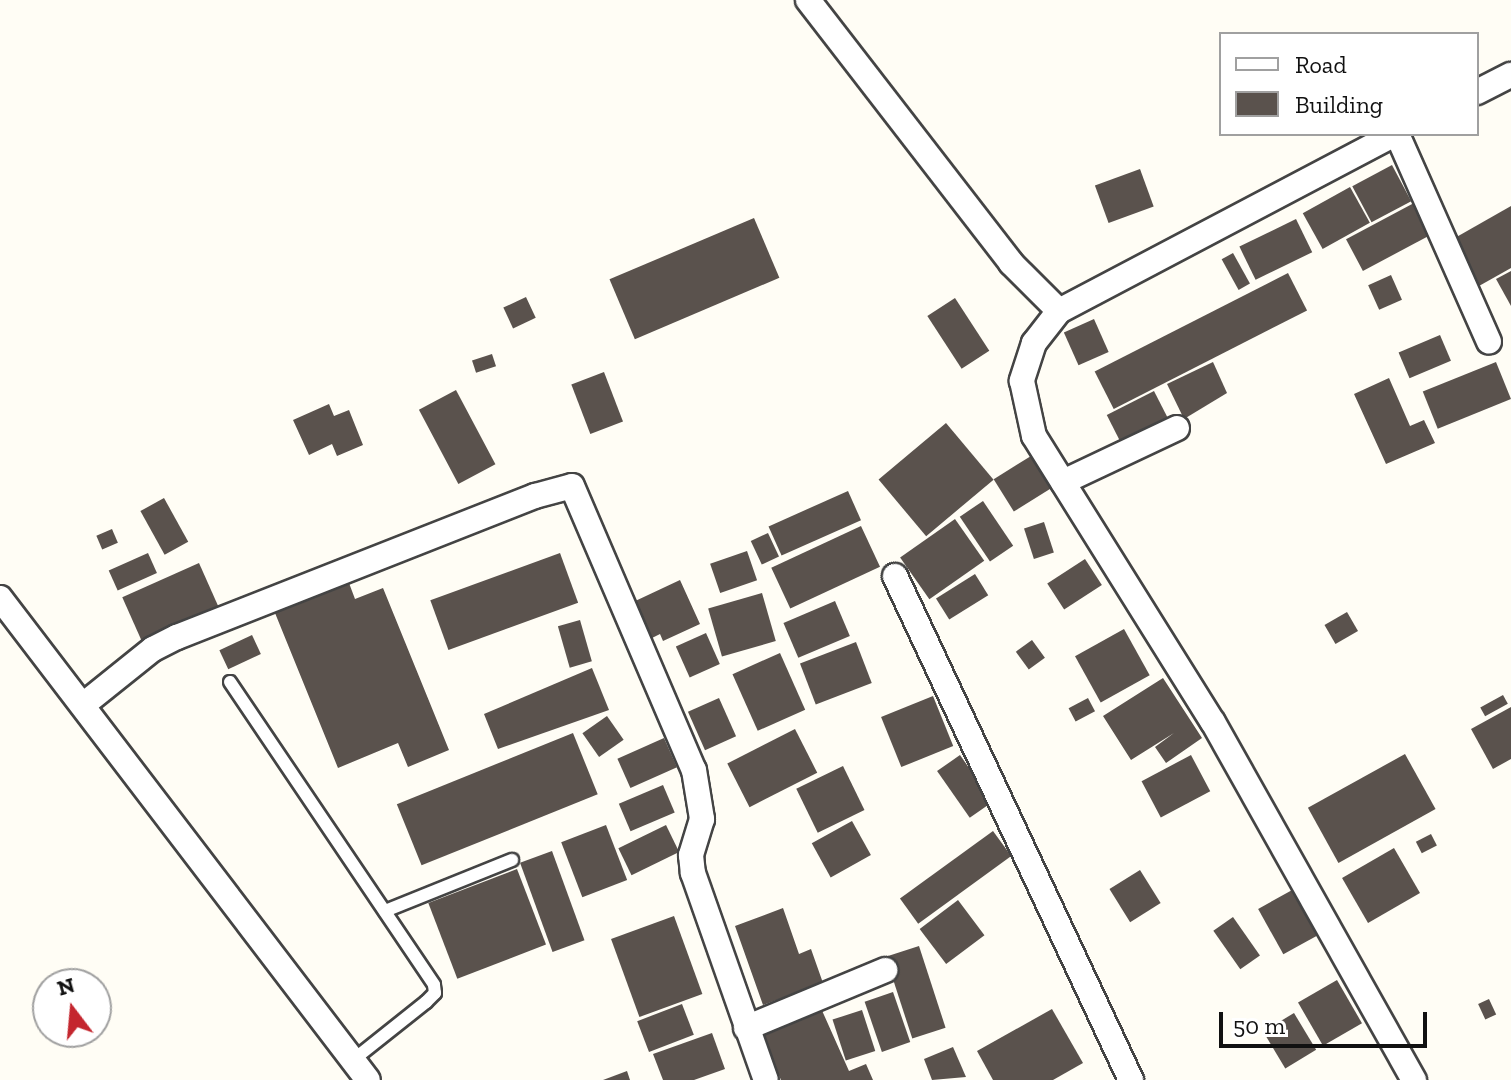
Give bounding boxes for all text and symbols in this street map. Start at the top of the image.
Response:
legend [1219,32,1479,136]
text: Road [1295,50,1347,79]
text: Building [1295,90,1383,119]
north arrow [32,968,112,1048]
text: N [54,971,78,1002]
scale bar [1223,996,1431,1046]
text: 50 m [1233,1011,1285,1040]

